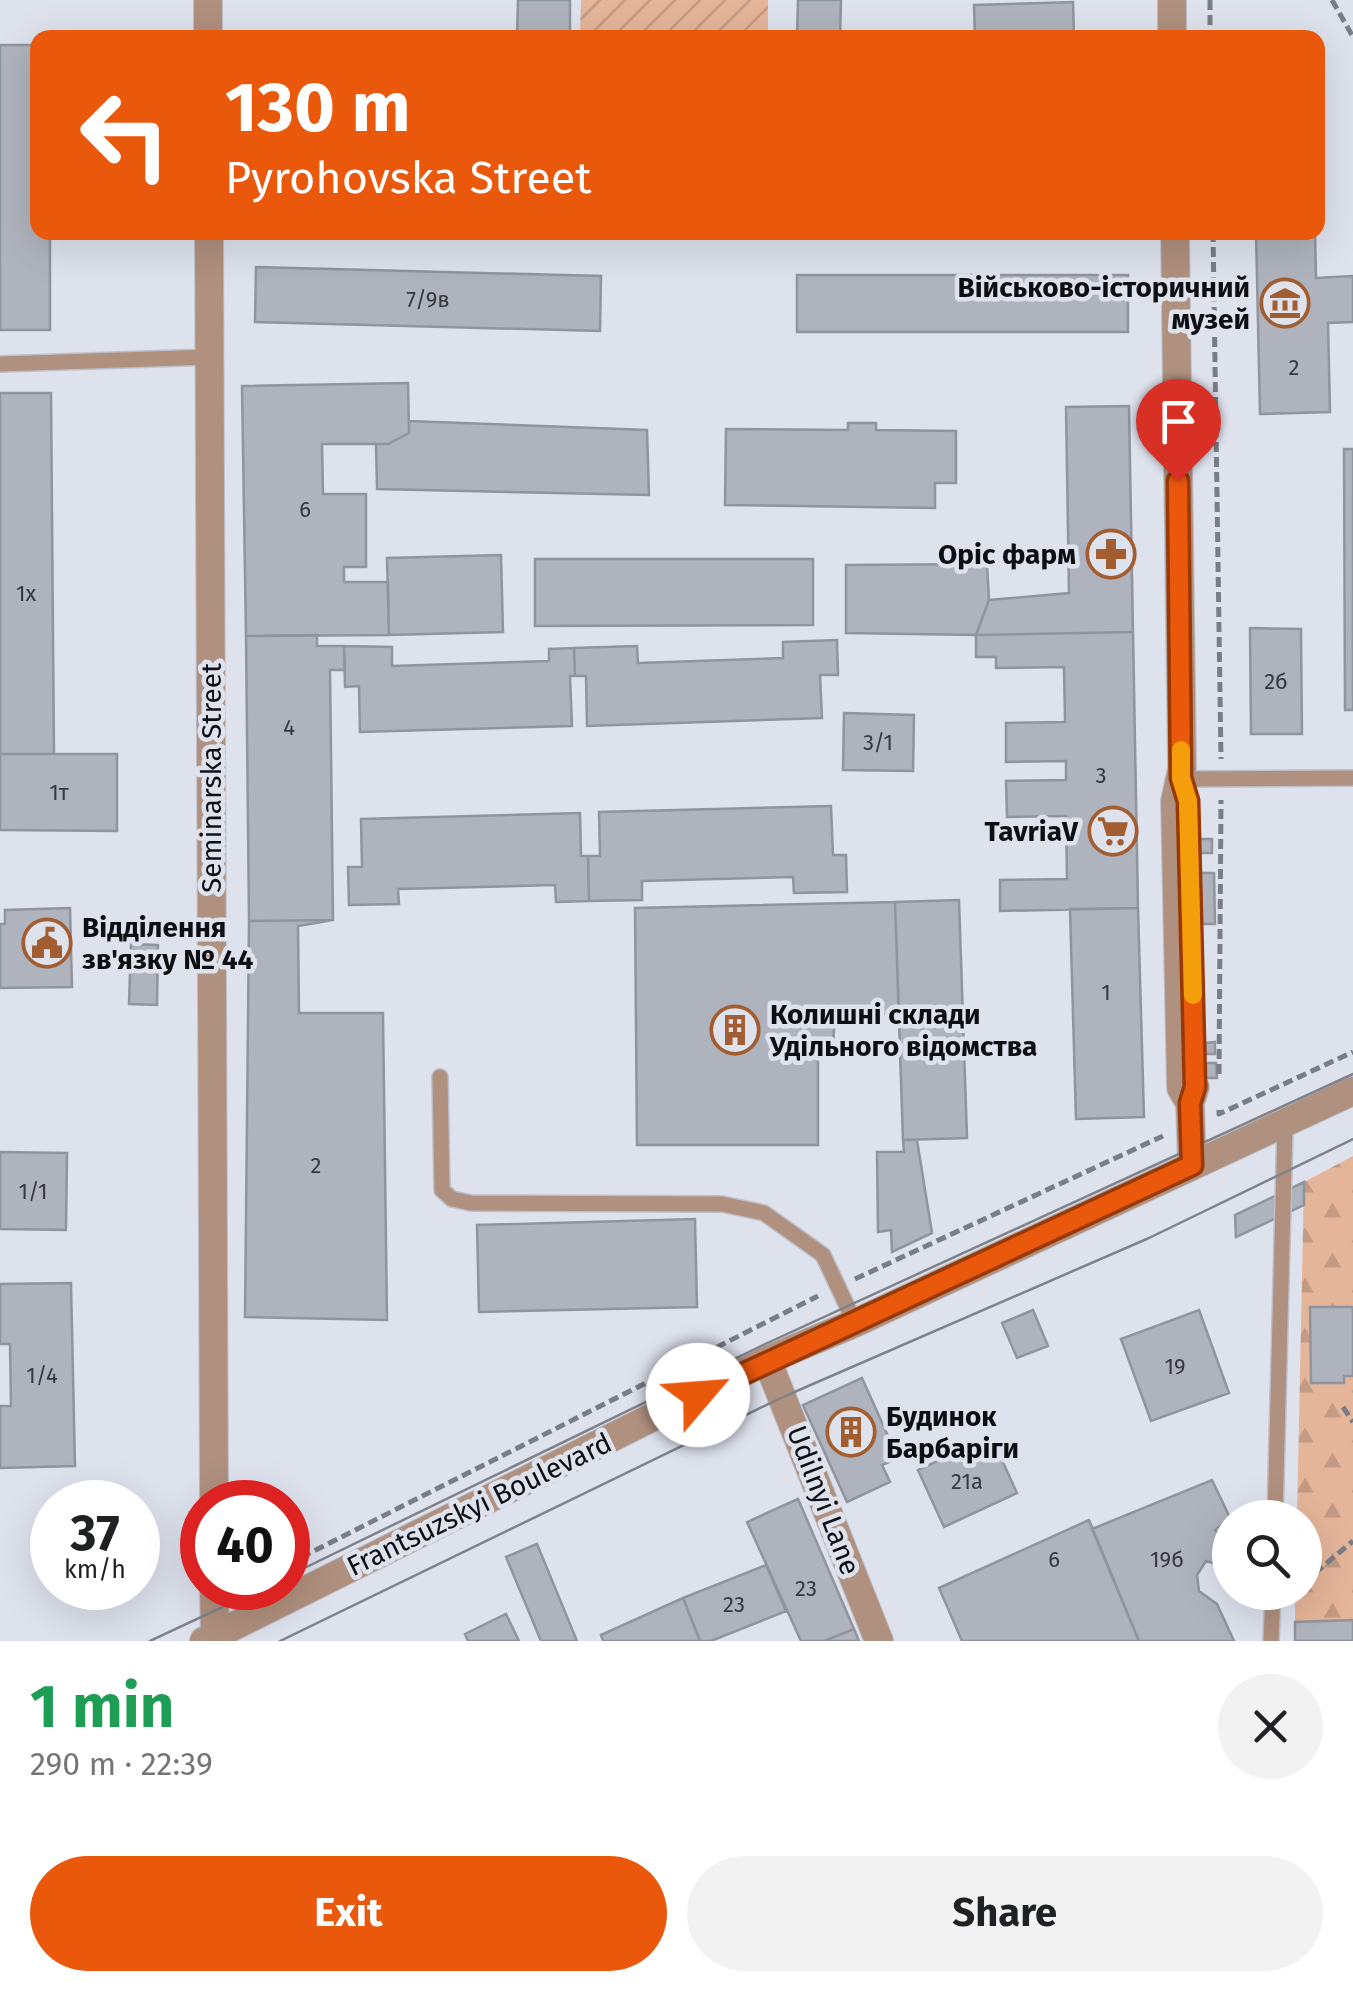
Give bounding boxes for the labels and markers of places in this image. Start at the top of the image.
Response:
place label: Військово-історичний музей [957,271,1250,336]
museum icon: Військово-історичний музей [1259,277,1311,329]
pin [1136,379,1221,482]
pharmacy icon: Оріс фарм [1085,528,1137,580]
place label: Оріс фарм [938,538,1076,571]
supermarket icon: TavriaV [1087,805,1139,857]
place label: TavriaV [985,815,1079,848]
place label: Відділення зв'язку № 44 [82,911,254,976]
public building icon: Відділення зв'язку № 44 [21,917,73,969]
place label: Колишні склади Удільного відомства [769,998,1037,1063]
building icon: Колишні склади Удільного відомства [709,1004,761,1056]
place label: Будинок Барбаріги [886,1400,1019,1465]
building icon: Будинок Барбаріги [825,1406,877,1458]

